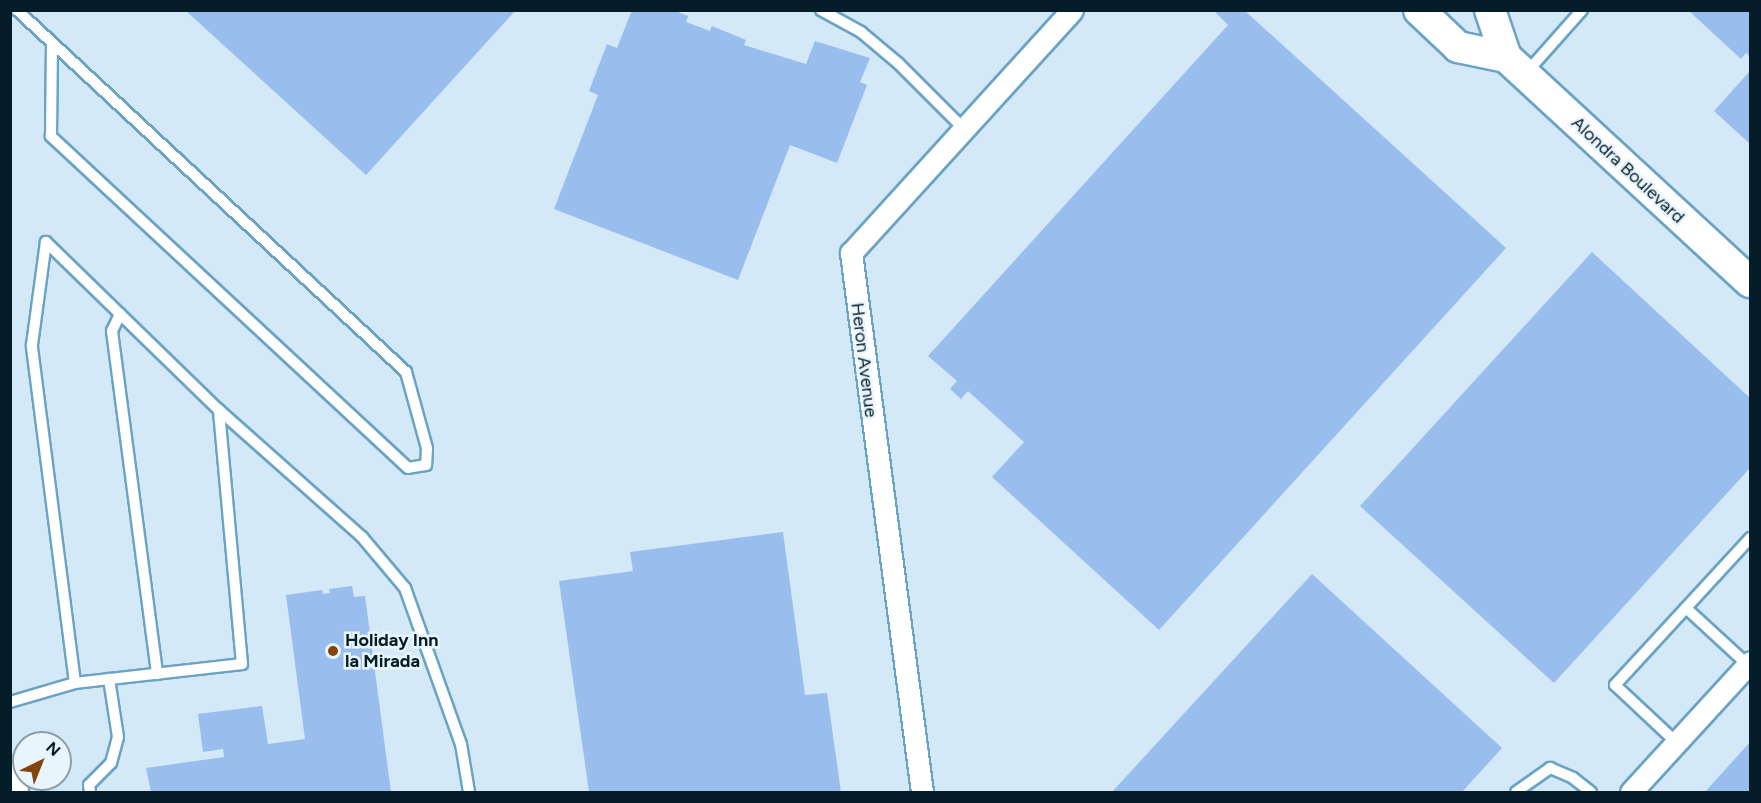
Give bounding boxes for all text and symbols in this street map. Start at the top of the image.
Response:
street label: Alondra Boulevard [1567,112,1689,228]
street label: Heron Avenue [846,301,882,419]
place label: Holiday Inn la Mirada [345,630,438,672]
marker: Holiday Inn la Mirada [326,644,340,658]
north arrow [12,731,72,791]
text: N [42,738,64,760]

